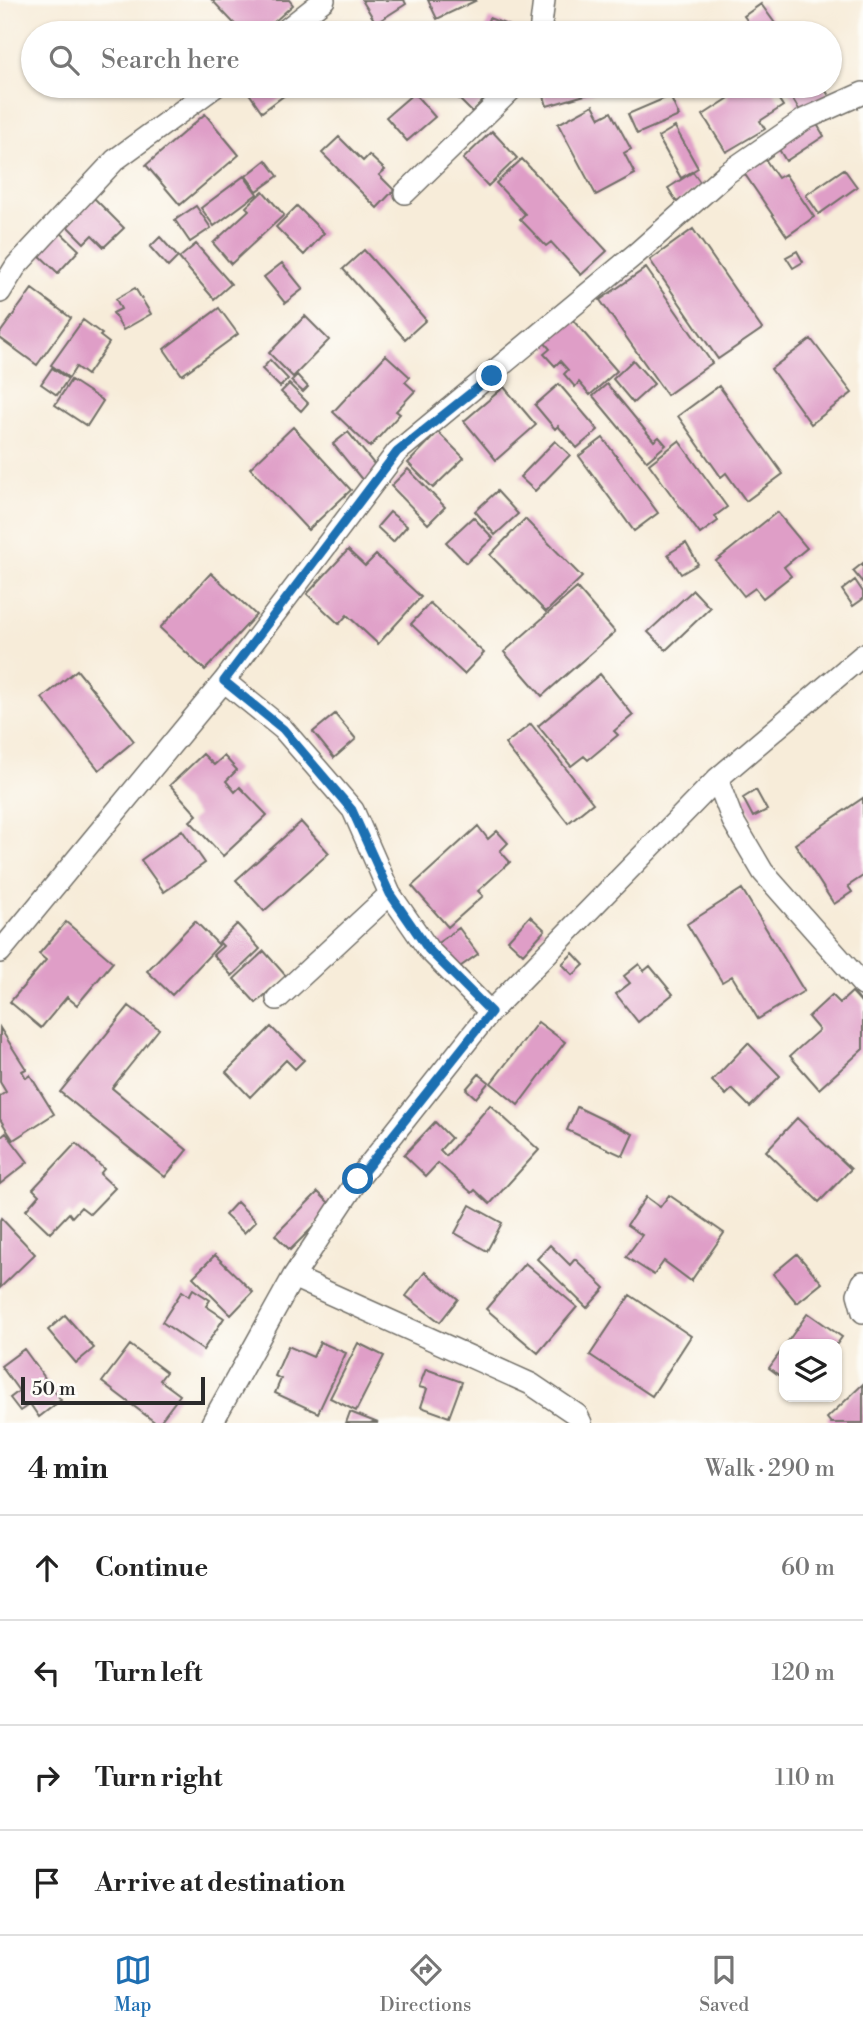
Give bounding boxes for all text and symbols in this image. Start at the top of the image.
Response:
search box [21,21,842,98]
icon: search [45,41,83,79]
text: Search here [101,44,240,76]
route end [476,360,507,391]
route start [342,1163,373,1194]
map controls [779,1339,842,1402]
button: layers [779,1339,842,1402]
scale bar [21,1374,205,1406]
text: 50 m [32,1377,76,1401]
text: 4 min [28,1450,108,1488]
text: Walk · 290 m [705,1455,835,1483]
icon: ahead [28,1549,66,1587]
text: Continue [95,1552,208,1584]
text: 60 m [781,1554,835,1582]
icon: left [28,1654,66,1692]
text: Turn left [95,1657,203,1689]
text: 120 m [771,1659,835,1687]
icon: right [28,1759,66,1797]
text: Turn right [95,1762,223,1794]
text: 110 m [775,1764,835,1792]
icon: arrive [28,1864,66,1902]
text: Arrive at destination [95,1867,345,1899]
tab: Map [114,1951,152,2017]
tab: Directions [380,1951,471,2017]
tab: Saved [699,1951,749,2017]

